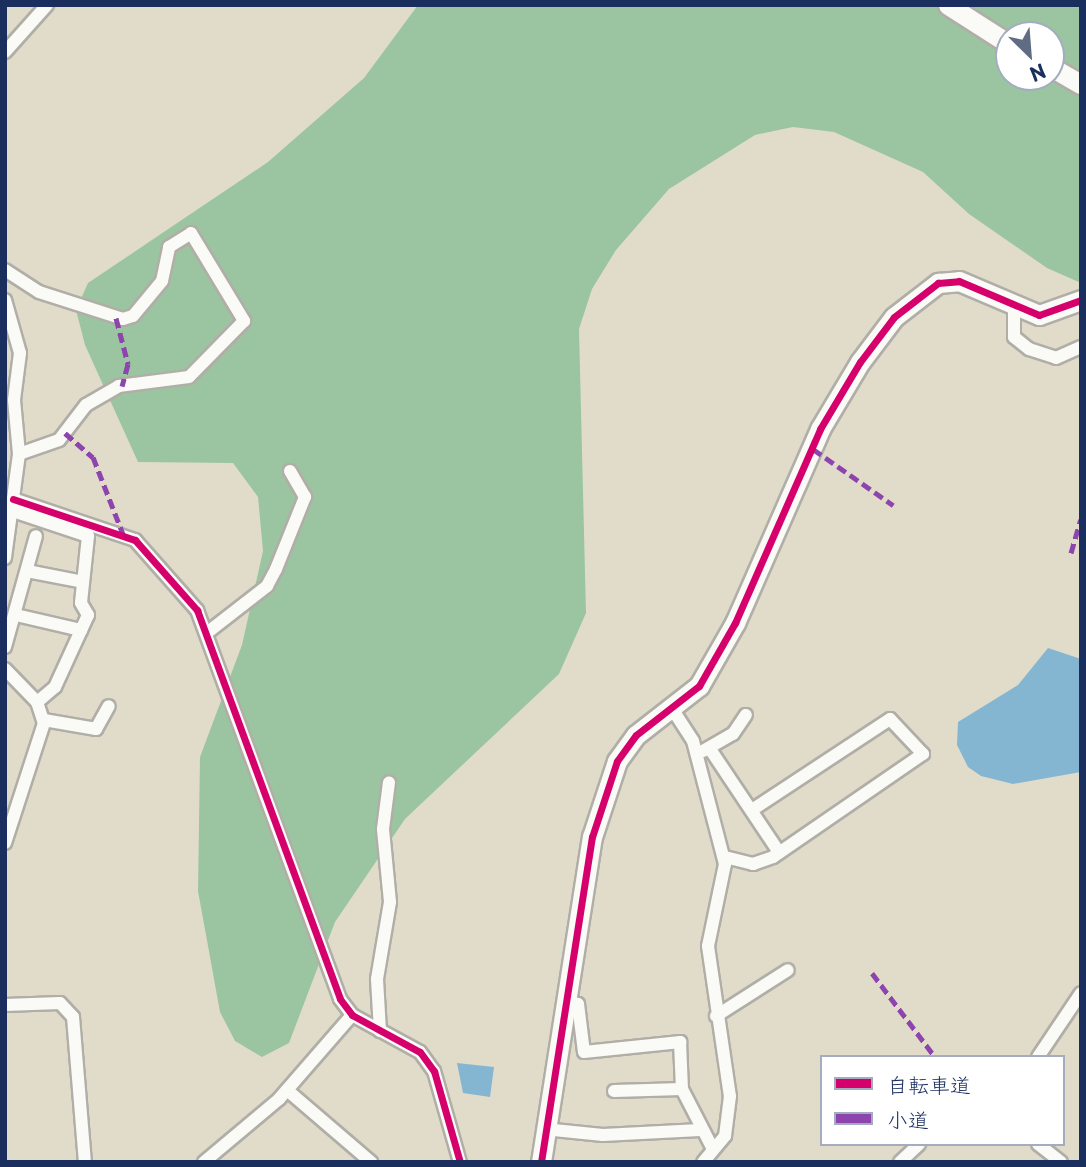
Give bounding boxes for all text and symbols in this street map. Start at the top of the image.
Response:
north arrow [995,21,1065,91]
text: N [1025,57,1051,89]
legend [820,1055,1065,1146]
text: 自転車道 [887,1068,971,1100]
text: 小道 [887,1103,929,1135]

